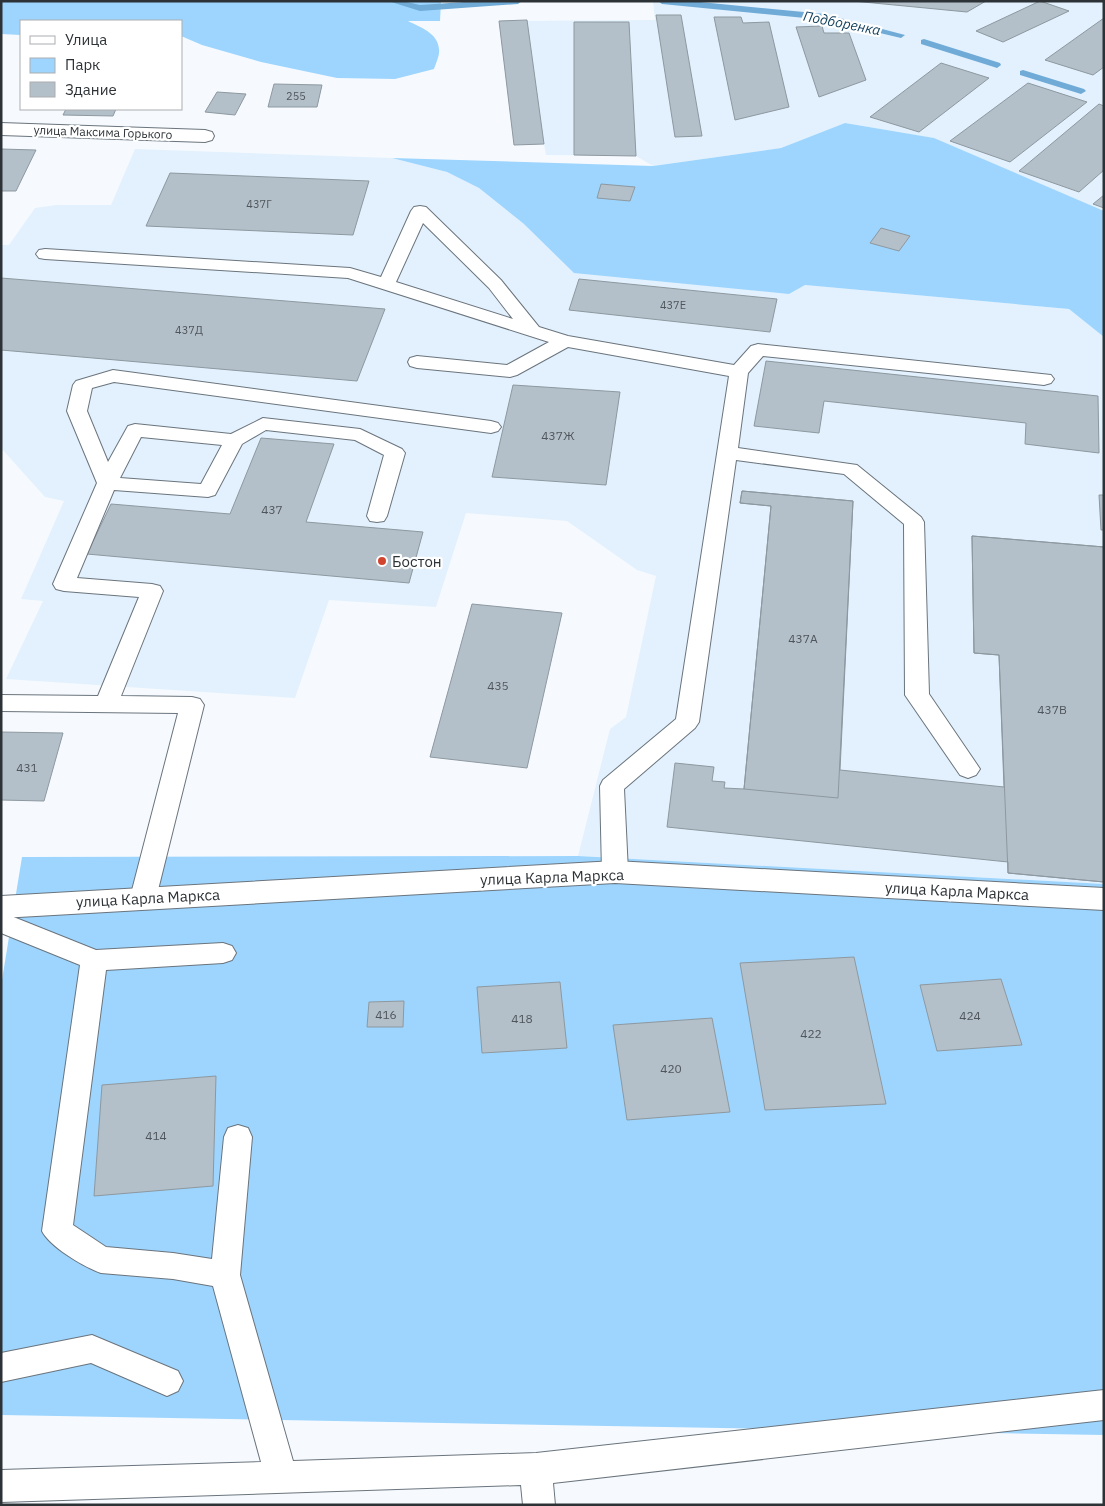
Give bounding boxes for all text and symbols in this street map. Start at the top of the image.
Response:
water label: Подборенка [802,7,882,39]
legend [20,20,182,110]
text: Улица [65,30,107,49]
text: Парк [65,55,100,74]
text: Здание [65,80,117,99]
house number: 255 [286,89,306,103]
street label: улица Максима Горького [33,122,173,142]
house number: 437Г [246,197,272,211]
house number: 437Е [660,298,686,312]
house number: 437Д [175,323,203,337]
house number: 437Ж [541,428,575,443]
house number: 437 [261,502,283,517]
place label: Бостон [392,552,442,571]
marker: Бостон [376,555,388,567]
house number: 437А [788,631,818,646]
house number: 435 [487,678,509,693]
house number: 437В [1037,702,1067,717]
house number: 431 [16,760,38,775]
street label: улица Карла Маркса [480,865,624,889]
street label: улица Карла Маркса [885,878,1029,904]
street label: улица Карла Маркса [76,885,220,911]
house number: 416 [375,1007,397,1022]
house number: 424 [959,1008,981,1023]
house number: 418 [511,1011,533,1026]
house number: 422 [800,1026,822,1041]
house number: 420 [660,1061,682,1076]
house number: 414 [145,1128,167,1143]

